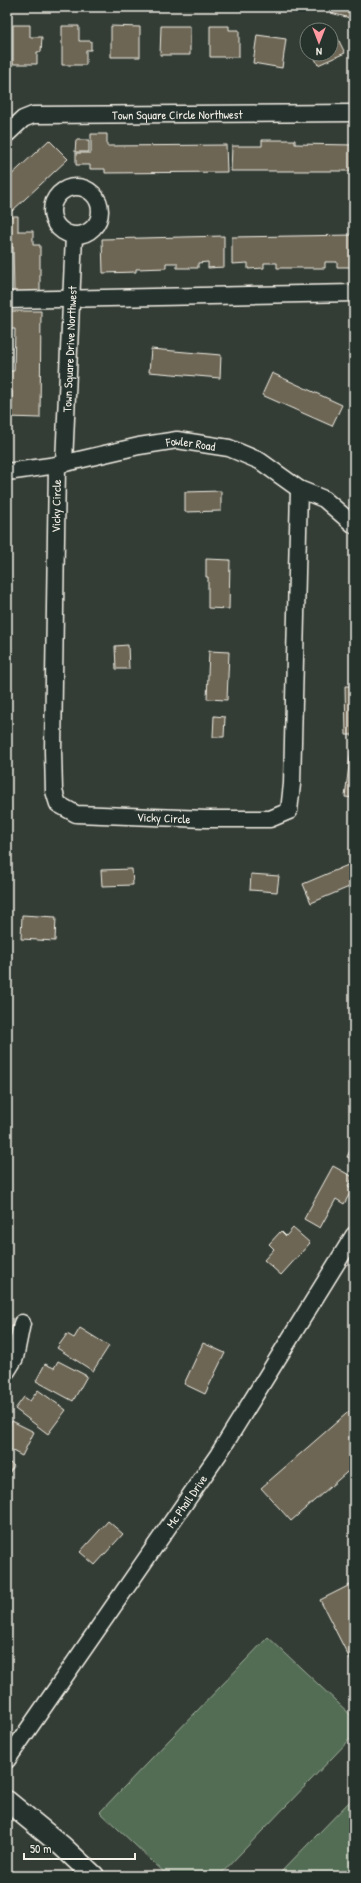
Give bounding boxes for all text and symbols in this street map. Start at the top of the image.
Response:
north arrow [299,22,339,62]
text: N [316,45,322,59]
street label: Town Square Circle Northwest [112,105,243,123]
street label: Town Square Drive Northwest [58,285,80,413]
street label: Fowler Road [164,431,217,454]
street label: Vicky Circle [47,479,65,533]
street label: Vicky Circle [137,808,191,827]
street label: Mc Phail Drive [162,1471,211,1531]
scale bar [24,1835,135,1861]
text: 50 m [30,1840,51,1857]

